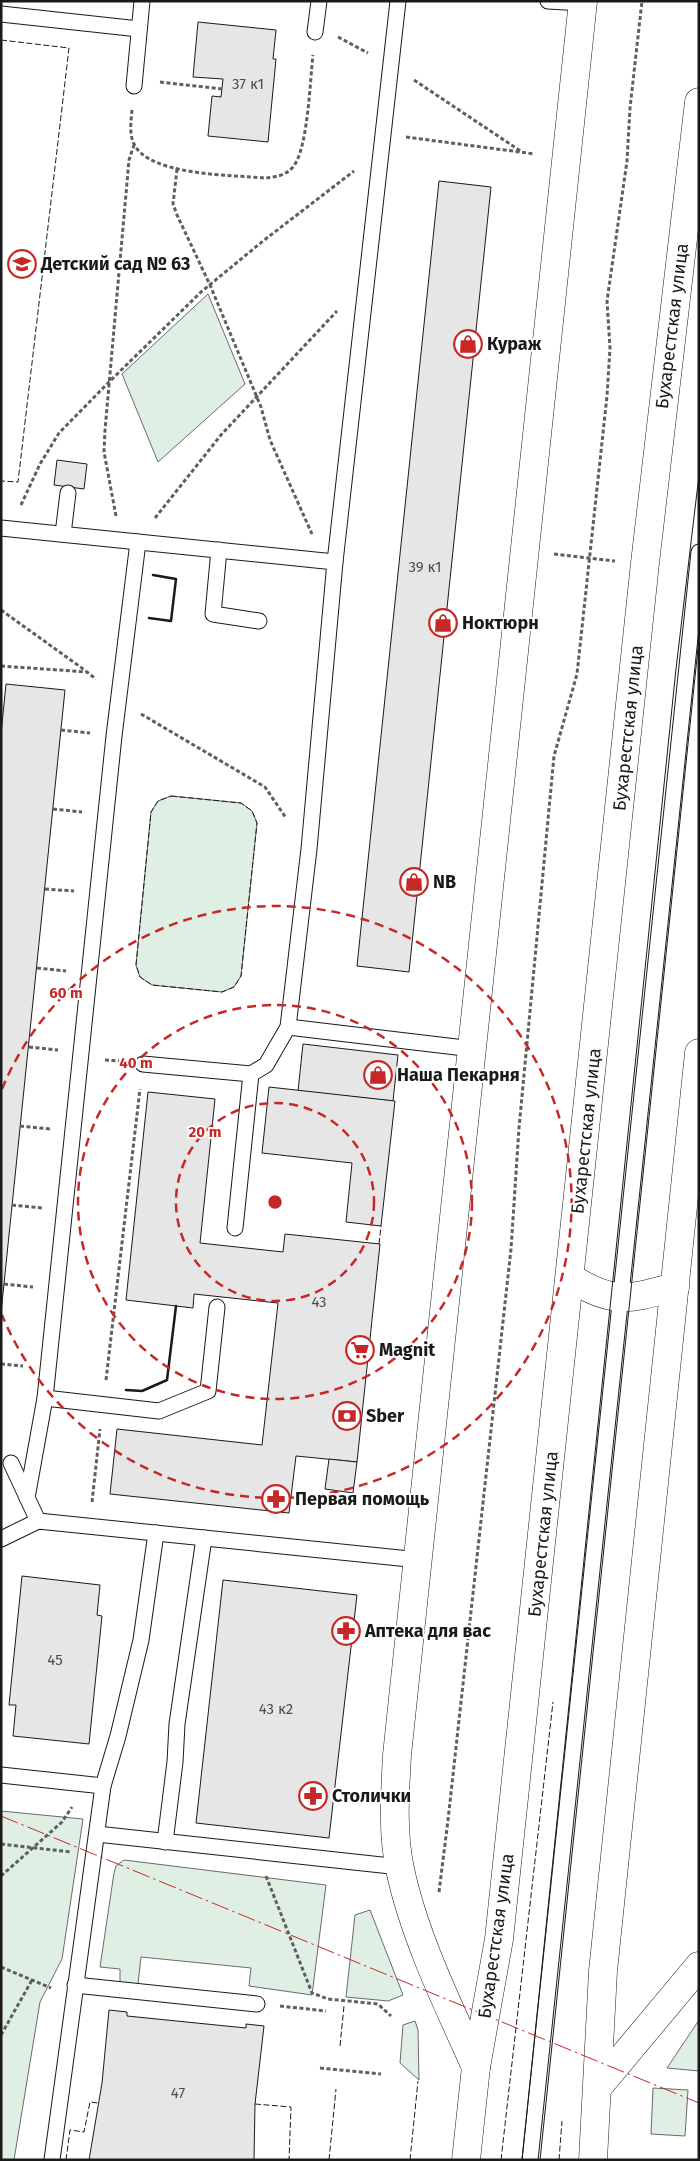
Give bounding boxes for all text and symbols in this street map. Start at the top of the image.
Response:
house number: 37 к1 [232,75,264,93]
street label: Бухарестская улица [651,242,693,410]
school or university icon: Детский сад № 63 [7,249,37,279]
place label: Детский сад № 63 [40,253,190,275]
shop icon: Кураж [453,329,483,359]
place label: Кураж [487,333,542,355]
house number: 39 к1 [408,558,442,576]
shop icon: Ноктюрн [428,608,458,638]
place label: Ноктюрн [462,612,539,634]
street label: Бухарестская улица [608,644,648,812]
shop icon: NB [399,867,429,897]
place label: NB [433,871,456,893]
text: 60 m [49,984,83,1002]
street label: Бухарестская улица [566,1047,606,1215]
text: 40 m [119,1054,153,1072]
shop icon: Наша Пекарня [363,1060,393,1090]
place label: Наша Пекарня [397,1064,520,1086]
text: 20 m [189,1123,221,1141]
centre of rings [266,1193,284,1211]
house number: 43 [311,1293,327,1311]
supermarket icon: Magnit [345,1335,375,1365]
place label: Magnit [379,1339,436,1361]
bank icon: Sber [332,1401,362,1431]
place label: Sber [366,1405,405,1427]
street label: Бухарестская улица [523,1450,563,1618]
pharmacy icon: Первая помощь [261,1484,291,1514]
place label: Первая помощь [295,1488,430,1510]
pharmacy icon: Аптека для вас [331,1616,361,1646]
place label: Аптека для вас [364,1620,491,1642]
house number: 45 [47,1651,63,1669]
house number: 43 к2 [259,1700,293,1718]
pharmacy icon: Столички [298,1781,328,1811]
place label: Столички [332,1785,411,1807]
street label: Бухарестская улица [474,1852,518,2020]
house number: 47 [171,2084,185,2102]

